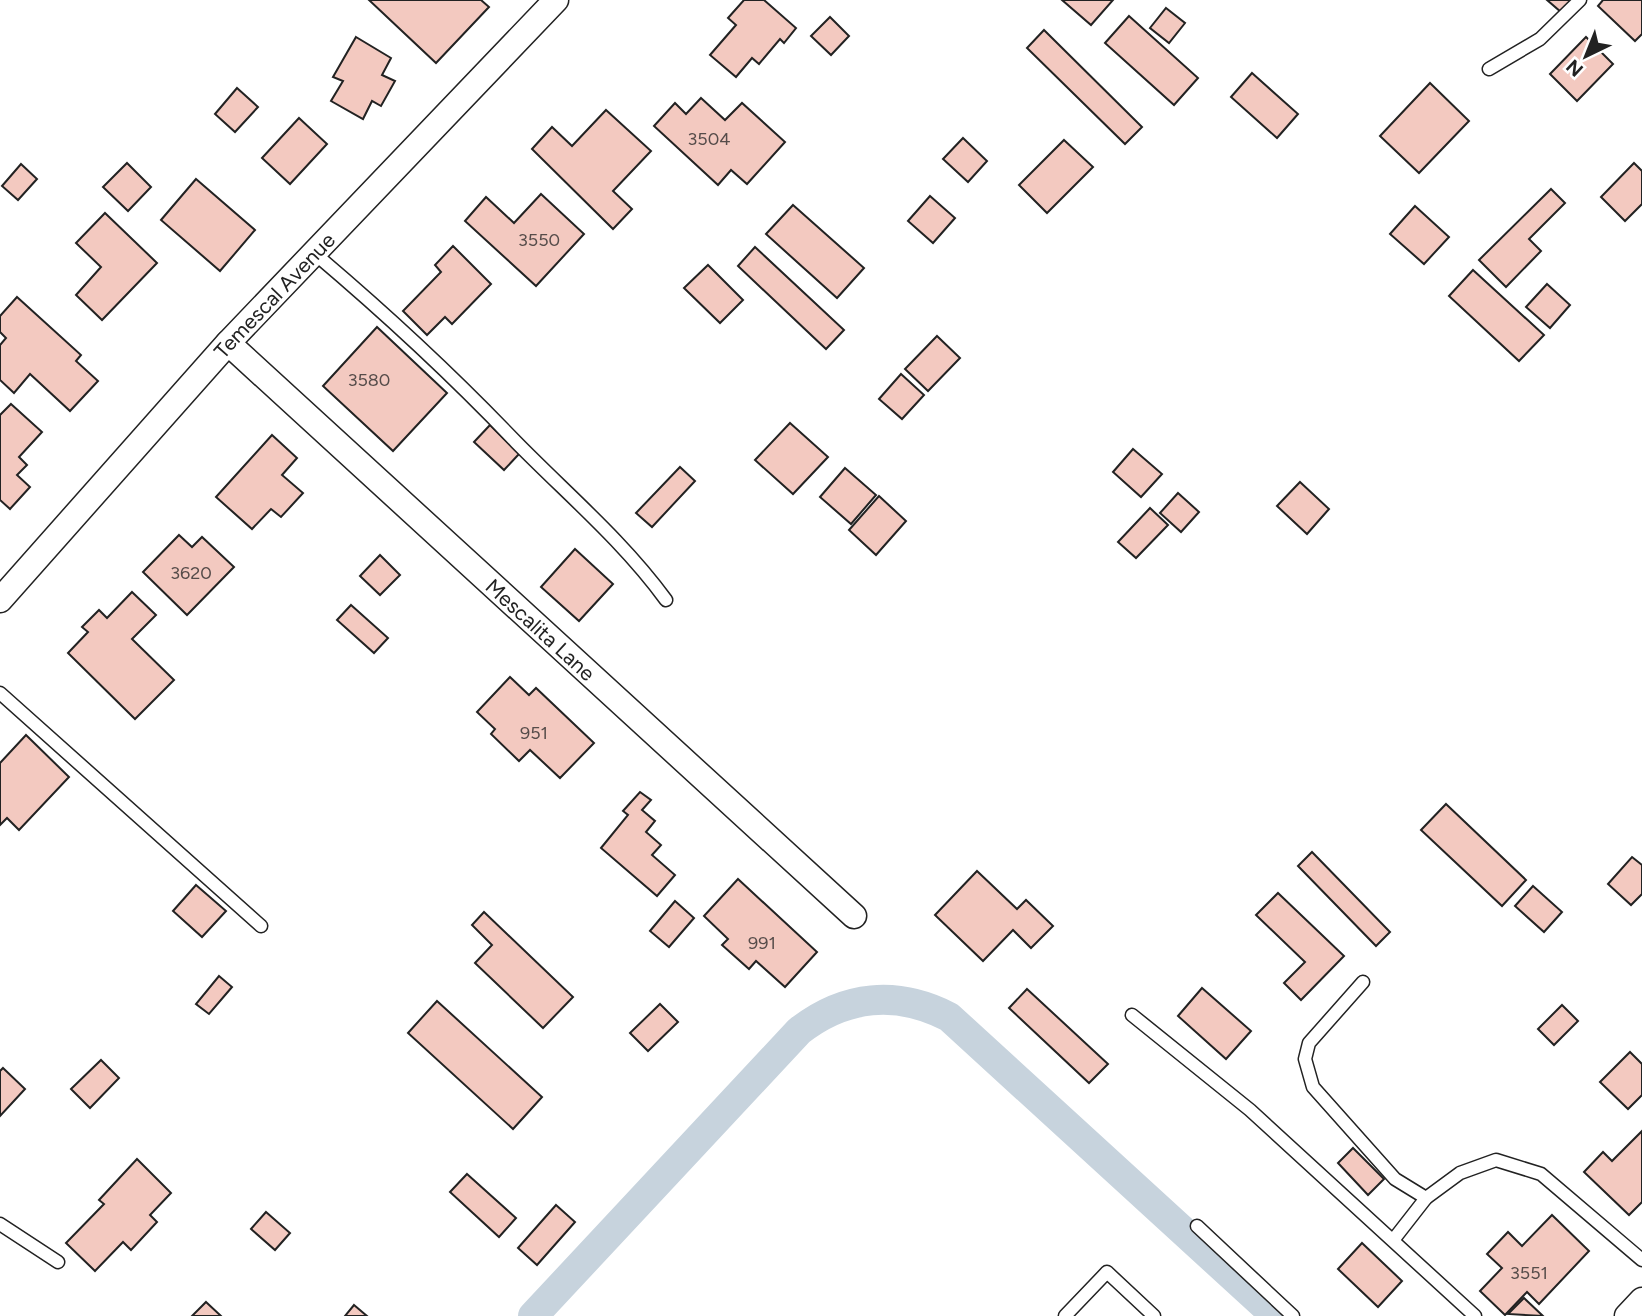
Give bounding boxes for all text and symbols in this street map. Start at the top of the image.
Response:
north arrow [1551,21,1621,91]
text: N [1562,55,1588,81]
house number: 3504 [688,128,730,150]
street label: Temescal Avenue [208,227,340,363]
house number: 3550 [518,229,560,251]
house number: 3580 [348,369,390,391]
house number: 3620 [170,562,212,584]
street label: Mescalita Lane [481,573,601,686]
house number: 951 [520,722,548,744]
house number: 991 [748,932,776,954]
house number: 3551 [1510,1262,1548,1284]

